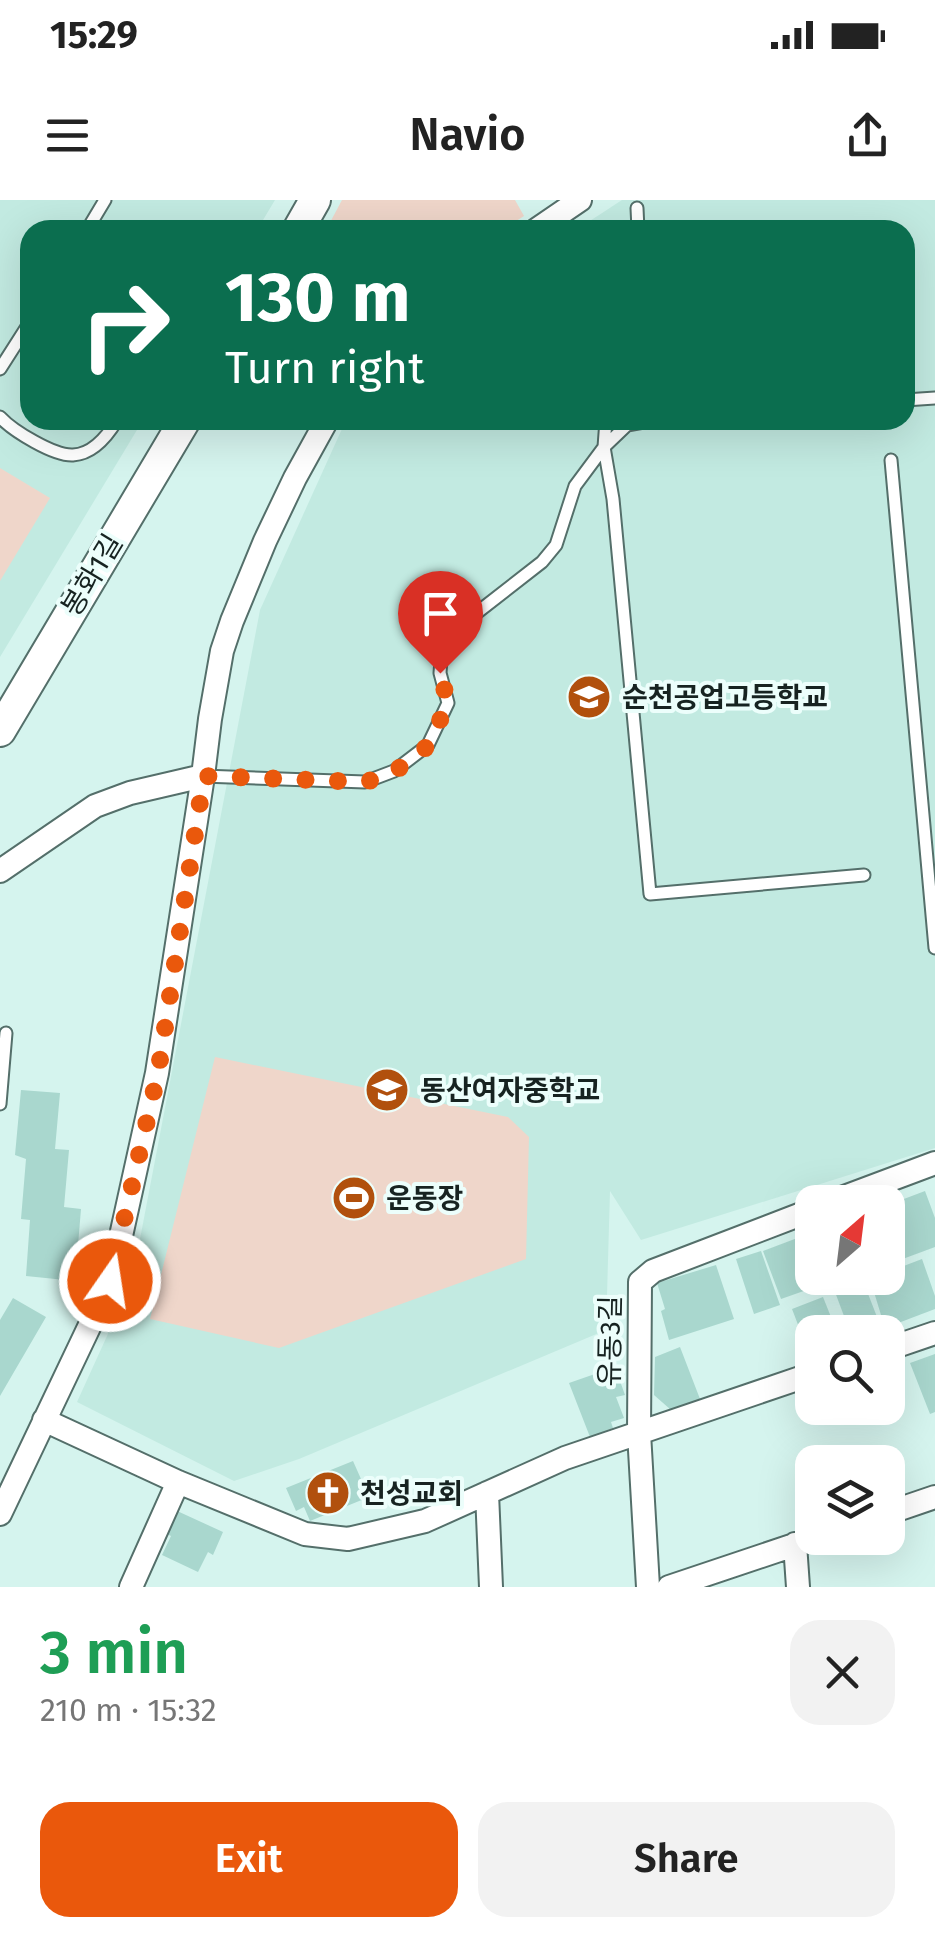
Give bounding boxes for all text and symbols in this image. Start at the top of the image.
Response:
text: 15:29 [50,12,138,58]
icon: menu [40,108,95,163]
text: Navio [410,108,525,162]
icon: share [840,108,895,163]
text: 130 m [225,256,411,340]
icon: right [60,260,190,390]
text: Turn right [225,341,424,395]
street label: 봉화1길 [55,528,129,622]
pin [398,571,483,674]
icon: arrive [413,586,468,641]
school or university icon: 순천공업고등학교 [566,674,612,720]
place label: 순천공업고등학교 [622,681,828,714]
school or university icon: 동산여자중학교 [364,1067,410,1113]
place label: 동산여자중학교 [420,1074,600,1107]
sports icon: 운동장 [331,1175,377,1221]
place label: 운동장 [386,1182,463,1215]
north arrow [795,1185,905,1295]
map controls [795,1185,905,1555]
position arrow [58,1229,162,1333]
street label: 유동3길 [593,1295,627,1387]
button: search [795,1315,905,1425]
button: layers [795,1445,905,1555]
church icon: 천성교회 [305,1470,351,1516]
place label: 천성교회 [360,1477,463,1510]
text: 3 min [40,1617,188,1689]
button: close [790,1620,895,1725]
text: 210 m · 15:32 [40,1691,217,1729]
button: Exit [40,1802,458,1917]
button: Share [478,1802,895,1917]

